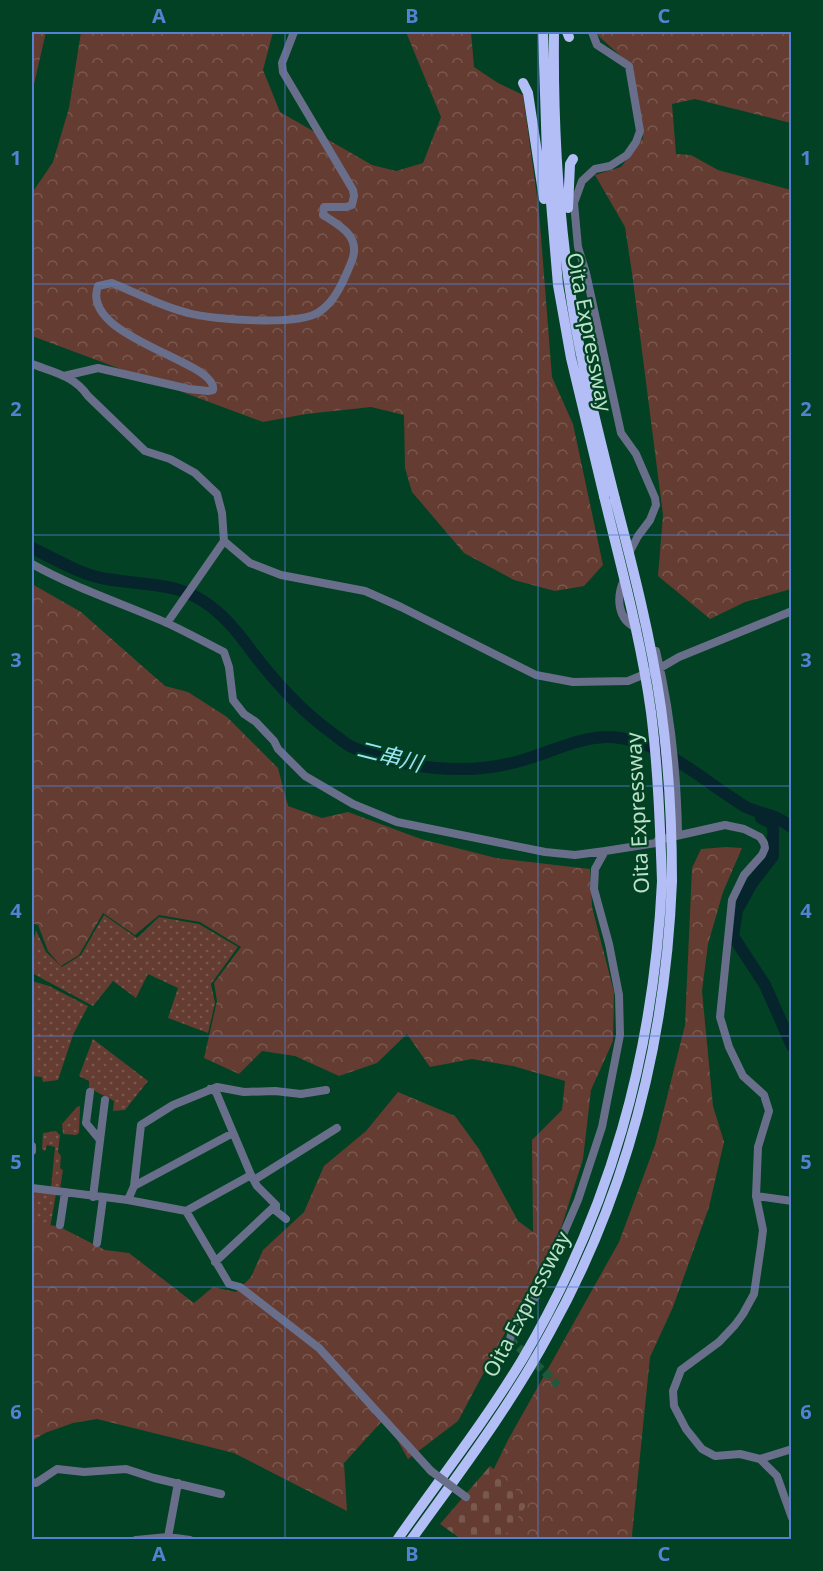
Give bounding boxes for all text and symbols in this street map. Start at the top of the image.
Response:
text: A [152,2,166,29]
text: B [405,2,419,29]
text: C [658,2,671,29]
text: 1 [10,144,22,171]
text: 1 [800,144,812,171]
street label: Oita Expressway [561,250,619,414]
text: 2 [10,395,22,422]
text: 2 [800,395,812,422]
text: 3 [10,646,22,673]
text: 3 [800,646,812,673]
street label: Oita Expressway [619,731,655,894]
water label: 二串川 [354,732,428,778]
text: 4 [10,897,22,924]
text: 4 [800,897,812,924]
text: 5 [10,1148,22,1175]
text: 5 [800,1148,812,1175]
street label: Oita Expressway [476,1226,576,1382]
text: 6 [10,1398,22,1425]
text: 6 [800,1398,812,1425]
text: A [152,1540,166,1567]
text: B [405,1540,419,1567]
text: C [658,1540,671,1567]

